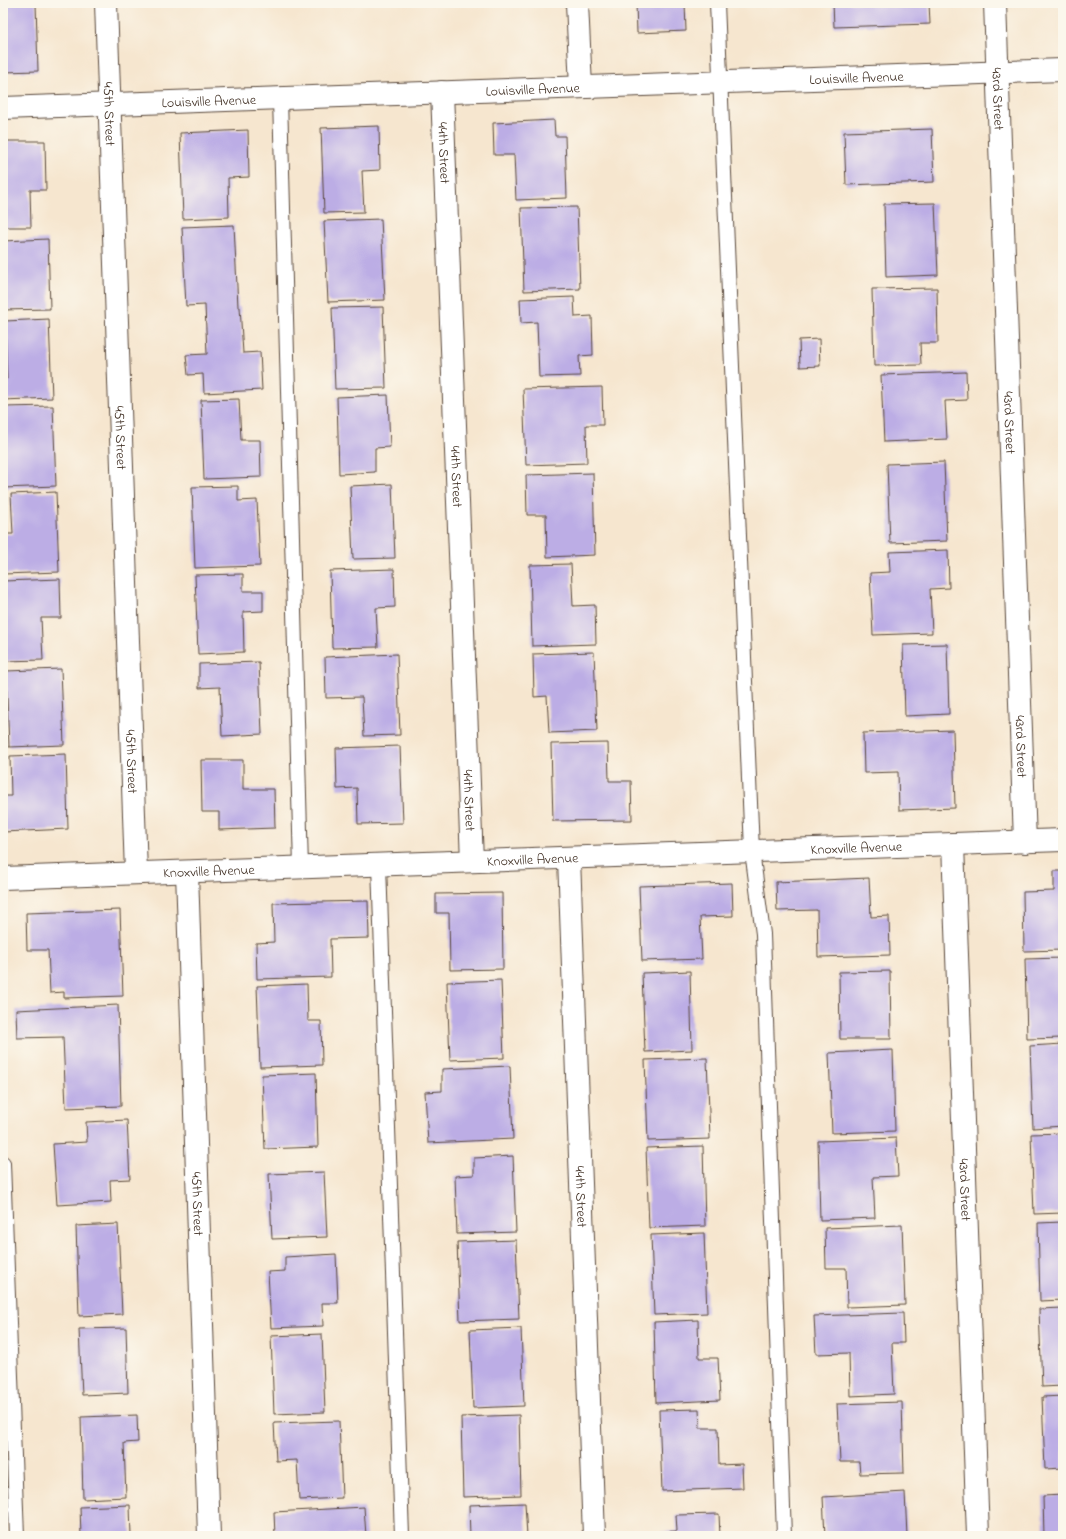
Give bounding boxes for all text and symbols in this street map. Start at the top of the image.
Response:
street label: Louisville Avenue [809,67,905,91]
street label: 43rd Street [985,67,1009,131]
street label: Louisville Avenue [485,78,581,103]
street label: 45th Street [97,82,120,147]
street label: Louisville Avenue [161,90,257,114]
street label: 44th Street [431,122,455,185]
street label: 43rd Street [997,391,1020,455]
street label: 45th Street [108,405,131,470]
street label: 44th Street [444,445,467,508]
street label: 43rd Street [1008,715,1032,779]
street label: 45th Street [119,729,142,794]
street label: 44th Street [456,769,480,832]
street label: Knoxville Avenue [810,837,903,861]
street label: Knoxville Avenue [487,848,580,873]
street label: Knoxville Avenue [163,860,256,884]
street label: 43rd Street [952,1158,976,1222]
street label: 44th Street [568,1166,592,1228]
street label: 45th Street [185,1172,208,1236]

